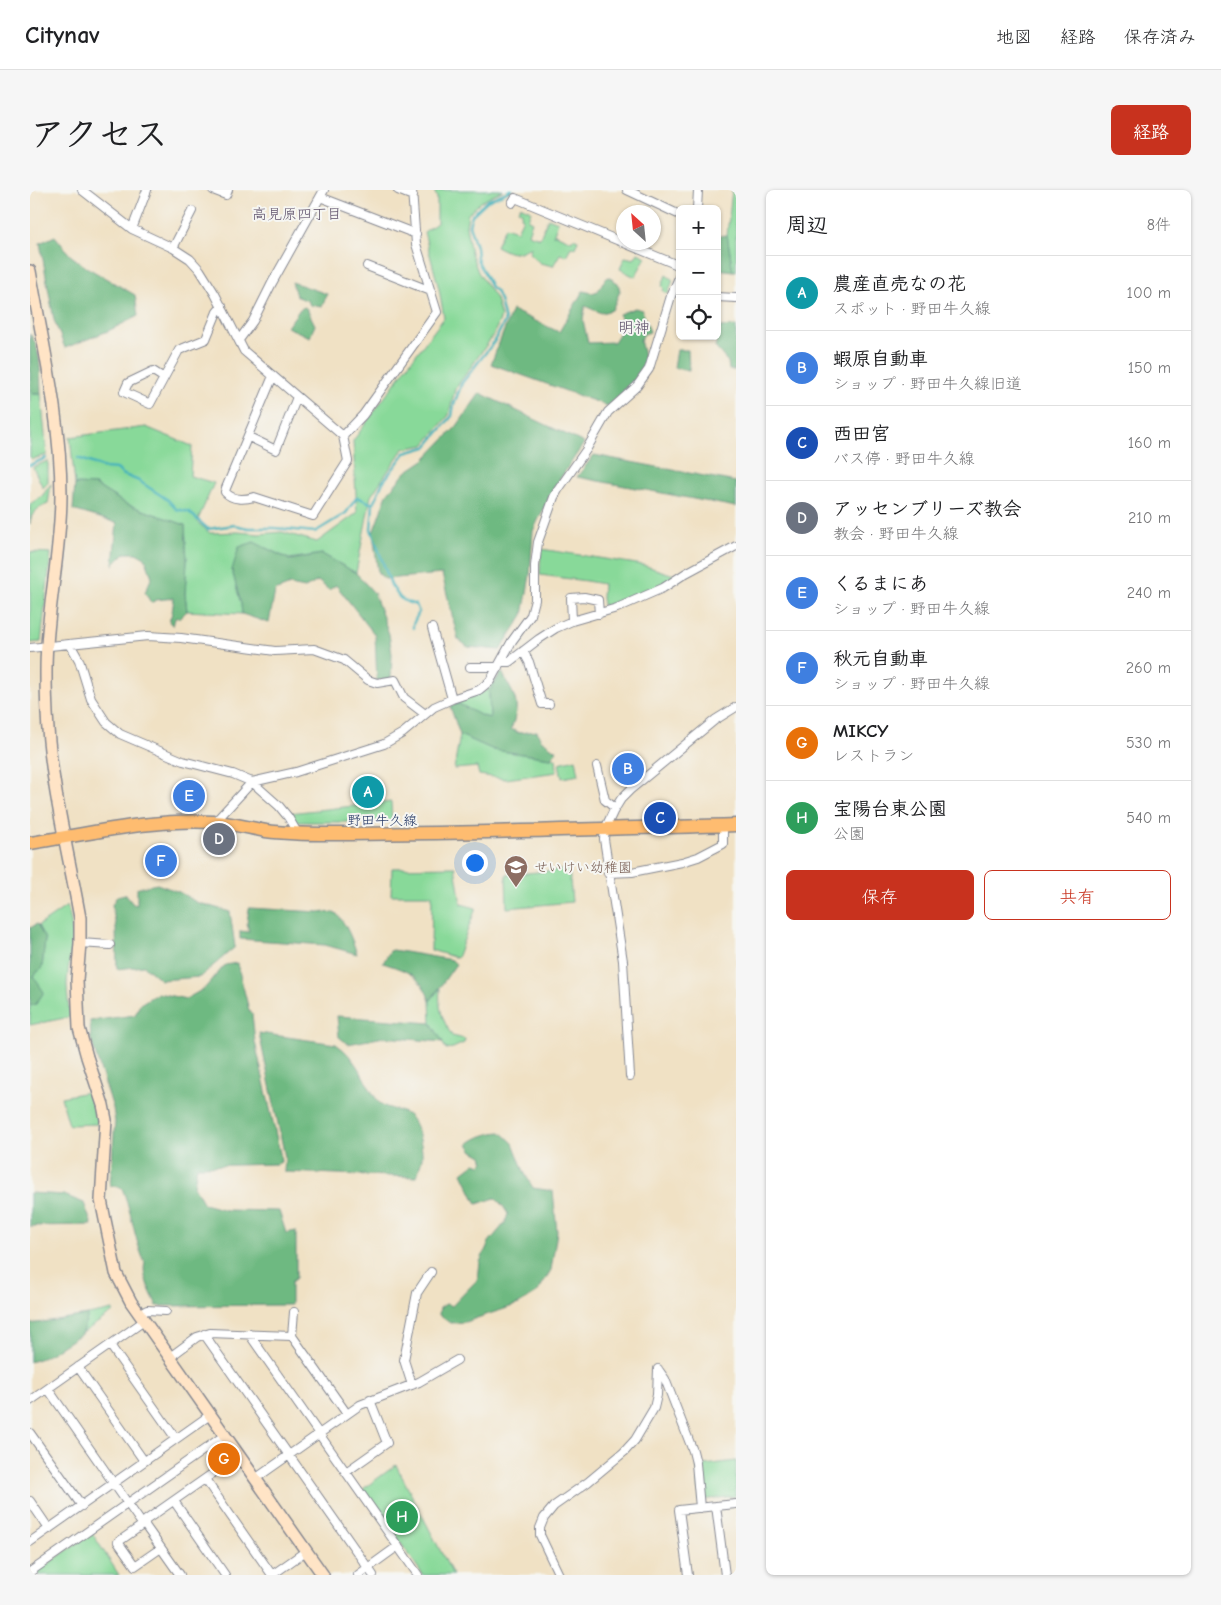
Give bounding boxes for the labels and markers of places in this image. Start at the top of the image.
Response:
pin: B [612,750,644,788]
pin: A [352,773,384,811]
pin: E [173,777,205,815]
pin: C [644,799,676,837]
pin: D [203,820,235,858]
pin: F [145,842,177,880]
school or university icon: せいけい幼稚園 [503,854,529,888]
place label: せいけい幼稚園 [534,859,632,876]
pin: G [208,1440,240,1478]
pin: H [386,1498,418,1536]

